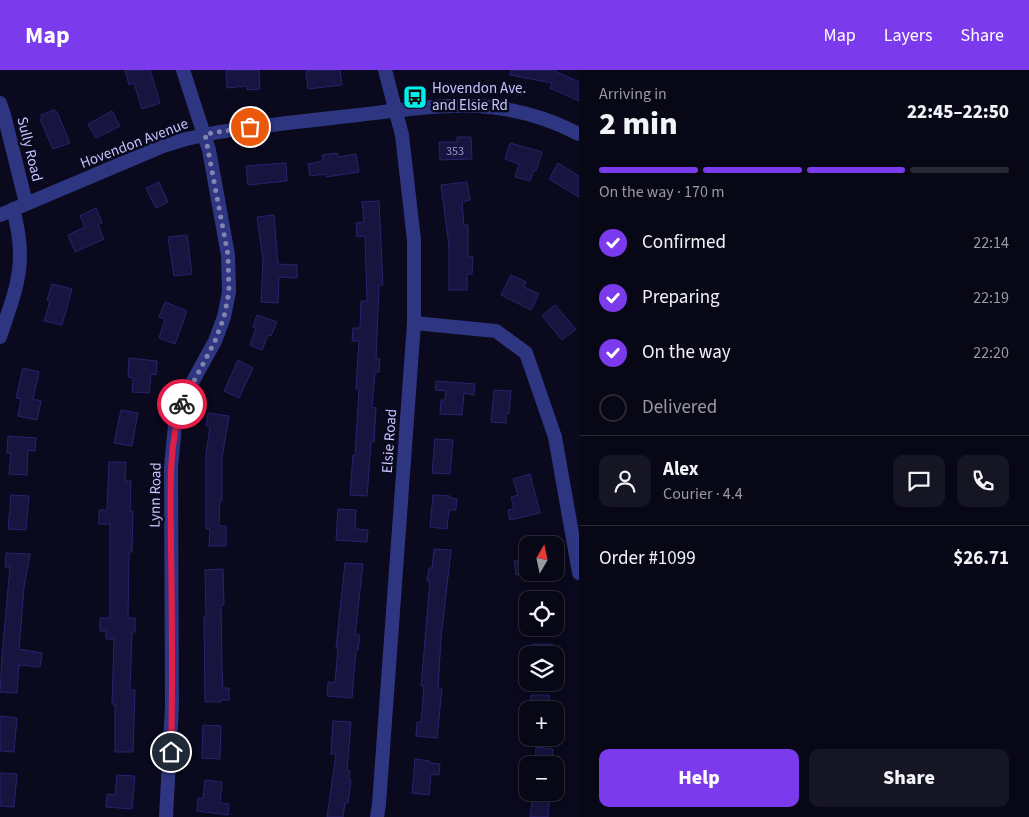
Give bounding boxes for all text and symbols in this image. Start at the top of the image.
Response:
text: Map [25,18,70,53]
text: Map [824,23,856,48]
text: Layers [884,23,933,48]
text: Share [961,23,1004,48]
place label: Hovendon Ave. and Elsie Rd [432,78,526,116]
text: Arriving in [599,83,667,105]
bus stop icon: Hovendon Ave. and Elsie Rd [402,84,428,110]
text: 22:45–22:50 [907,99,1009,126]
text: 2 min [599,101,678,147]
pin [229,106,271,148]
street label: Hovendon Avenue [77,113,191,174]
icon: bag [236,113,264,141]
street label: Sully Road [11,115,48,184]
house number: 353 [446,143,464,160]
text: On the way · 170 m [599,181,724,203]
icon: check [599,229,627,257]
text: Confirmed [642,229,726,256]
text: 22:14 [973,232,1009,254]
icon: check [599,284,627,312]
text: Preparing [642,284,720,311]
text: 22:19 [973,287,1009,309]
icon: check [599,339,627,367]
text: On the way [642,339,731,366]
text: 22:20 [973,342,1009,364]
courier [157,379,207,429]
icon: bike [168,390,196,418]
text: Delivered [642,394,717,421]
street label: Elsie Road [377,408,402,474]
button: person [599,455,651,507]
button: chat [893,455,945,507]
button: phone [957,455,1009,507]
text: Alex [663,456,699,483]
street label: Lynn Road [144,462,167,528]
text: Courier · 4.4 [663,483,743,505]
north arrow [519,536,564,581]
map controls [519,536,564,801]
text: Order #1099 [599,545,696,572]
text: $26.71 [953,545,1009,572]
button: locate [519,591,564,636]
button: layers [519,646,564,691]
button: + [519,701,564,746]
pin [150,731,192,773]
icon: home [157,738,185,766]
button: Help [599,749,799,807]
button: Share [809,749,1009,807]
button: − [519,756,564,801]

